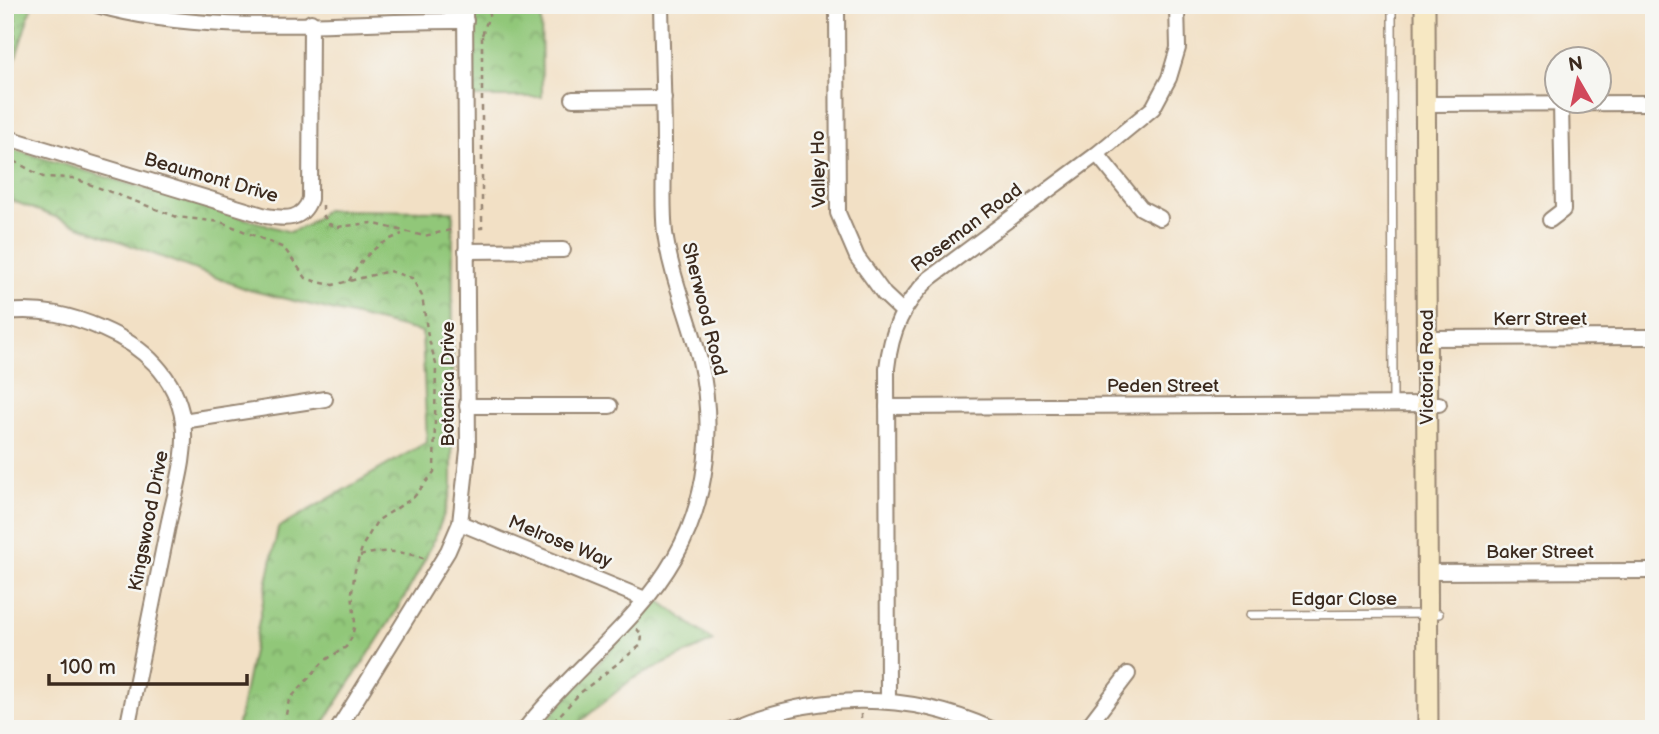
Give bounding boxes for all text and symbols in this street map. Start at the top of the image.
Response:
north arrow [1544,46,1614,116]
text: N [1567,52,1584,77]
street label: Valley Ho [807,130,831,208]
street label: Beaumont Drive [141,148,281,208]
street label: Roseman Road [907,179,1027,277]
street label: Sherwood Road [676,240,732,378]
street label: Kerr Street [1493,308,1587,331]
street label: Victoria Road [1416,309,1439,425]
street label: Botanica Drive [437,321,460,447]
street label: Peden Street [1107,375,1219,398]
street label: Kingswood Drive [124,449,174,593]
street label: Melrose Way [505,511,616,573]
street label: Baker Street [1486,541,1594,564]
street label: Edgar Close [1291,588,1397,611]
scale bar [49,643,247,687]
text: 100 m [60,655,116,680]

